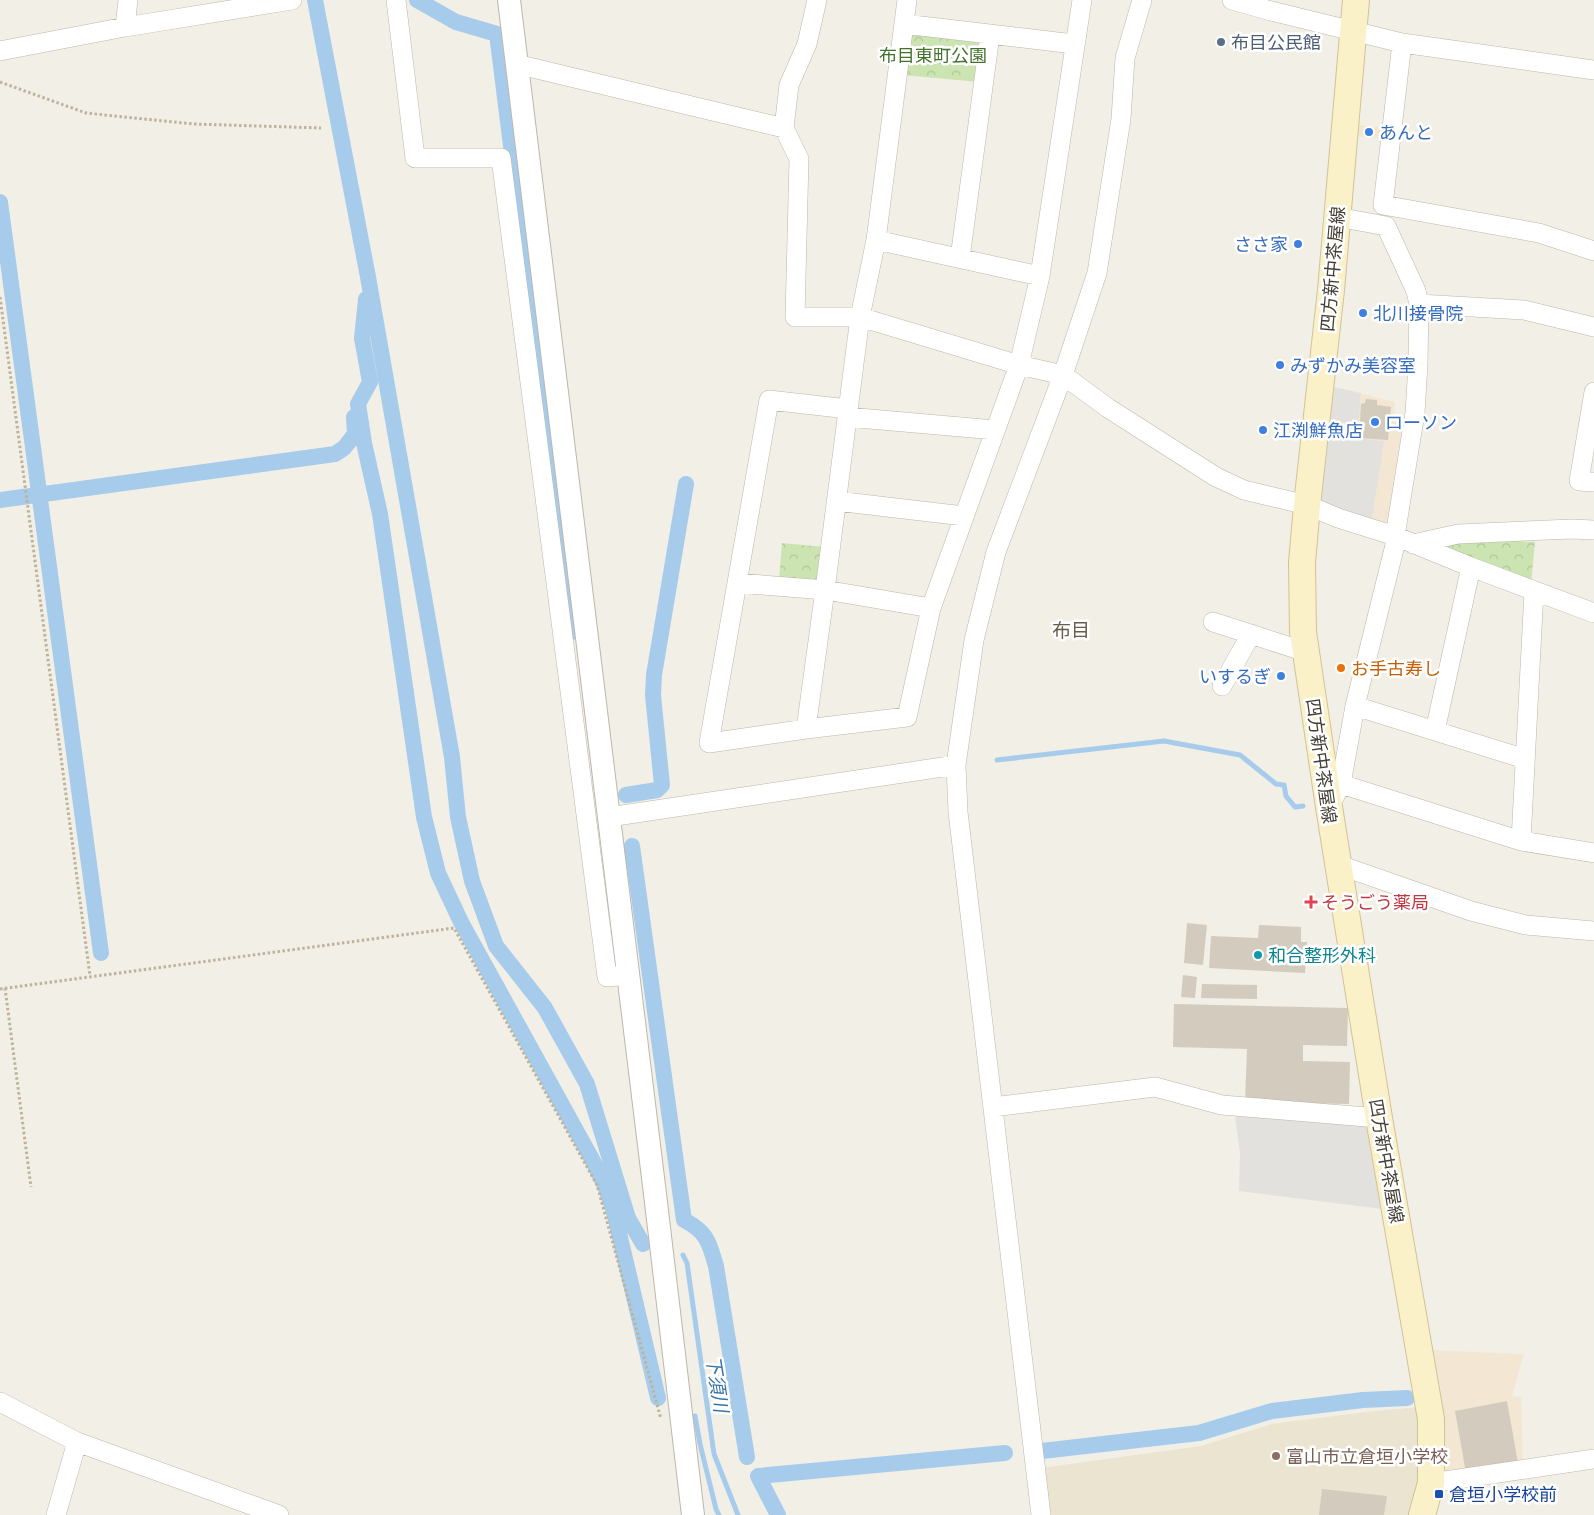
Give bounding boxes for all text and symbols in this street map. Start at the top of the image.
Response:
place label: 布目公民館 [1231,31,1321,53]
marker: 布目公民館 [1215,36,1227,48]
park label: 布目東町公園 [879,44,987,66]
place label: あんと [1379,121,1433,143]
marker: あんと [1363,126,1375,138]
street label: 四方新中茶屋線 [1316,205,1348,333]
place label: ささ家 [1234,233,1288,255]
marker: ささ家 [1292,238,1304,250]
place label: 北川接骨院 [1373,302,1463,324]
marker: 北川接骨院 [1357,307,1369,319]
place label: みずかみ美容室 [1290,354,1416,376]
marker: みずかみ美容室 [1274,359,1286,371]
place label: ローソン [1385,411,1457,433]
marker: ローソン [1369,416,1381,428]
place label: 江渕鮮魚店 [1273,419,1363,441]
marker: 江渕鮮魚店 [1257,424,1269,436]
district label: 布目 [1052,618,1090,641]
place label: お手古寿し [1351,657,1441,679]
marker: お手古寿し [1335,662,1347,674]
place label: いするぎ [1199,665,1271,687]
marker: いするぎ [1275,670,1287,682]
street label: 四方新中茶屋線 [1302,697,1342,825]
place label: そうごう薬局 [1321,891,1429,913]
marker: そうごう薬局 [1305,896,1317,908]
place label: 和合整形外科 [1268,944,1376,966]
marker: 和合整形外科 [1252,949,1264,961]
street label: 四方新中茶屋線 [1365,1097,1409,1225]
water label: 下須川 [702,1354,734,1416]
place label: 富山市立倉垣小学校 [1286,1445,1448,1467]
marker: 富山市立倉垣小学校 [1270,1450,1282,1462]
place label: 倉垣小学校前 [1449,1483,1557,1505]
marker: 倉垣小学校前 [1433,1488,1445,1500]

